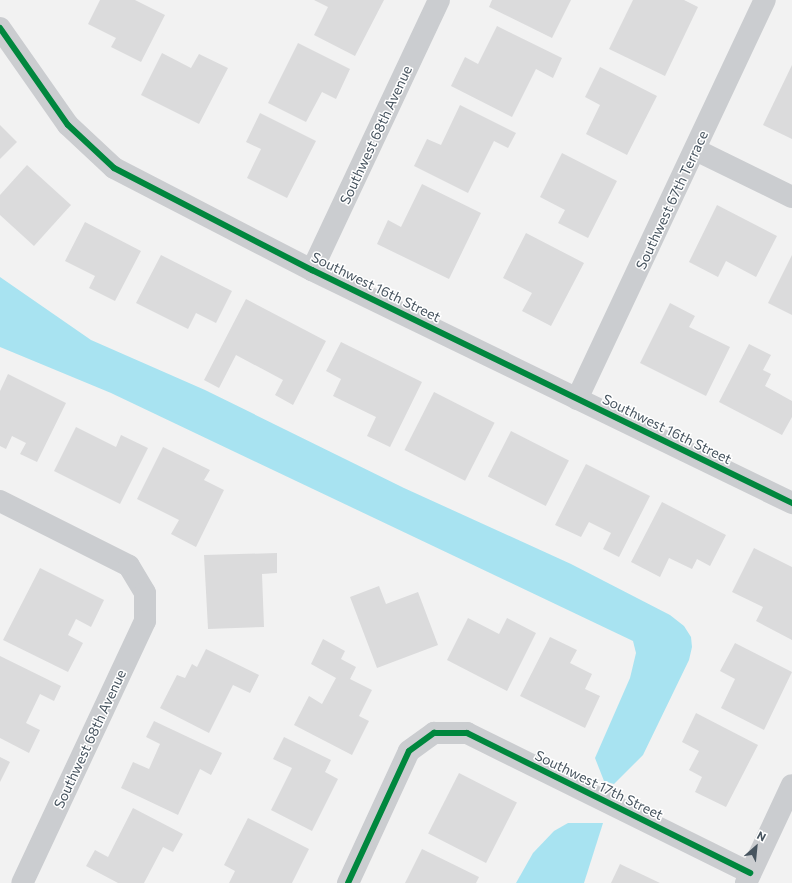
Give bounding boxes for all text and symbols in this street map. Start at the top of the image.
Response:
street label: Southwest 68th Avenue [336,63,416,207]
street label: Southwest 67th Terrace [632,128,712,272]
street label: Southwest 16th Street [309,248,443,326]
street label: Southwest 16th Street [600,390,734,468]
street label: Southwest 68th Avenue [50,667,130,811]
street label: Southwest 17th Street [532,747,666,823]
north arrow [736,827,776,867]
text: N [755,828,768,844]

